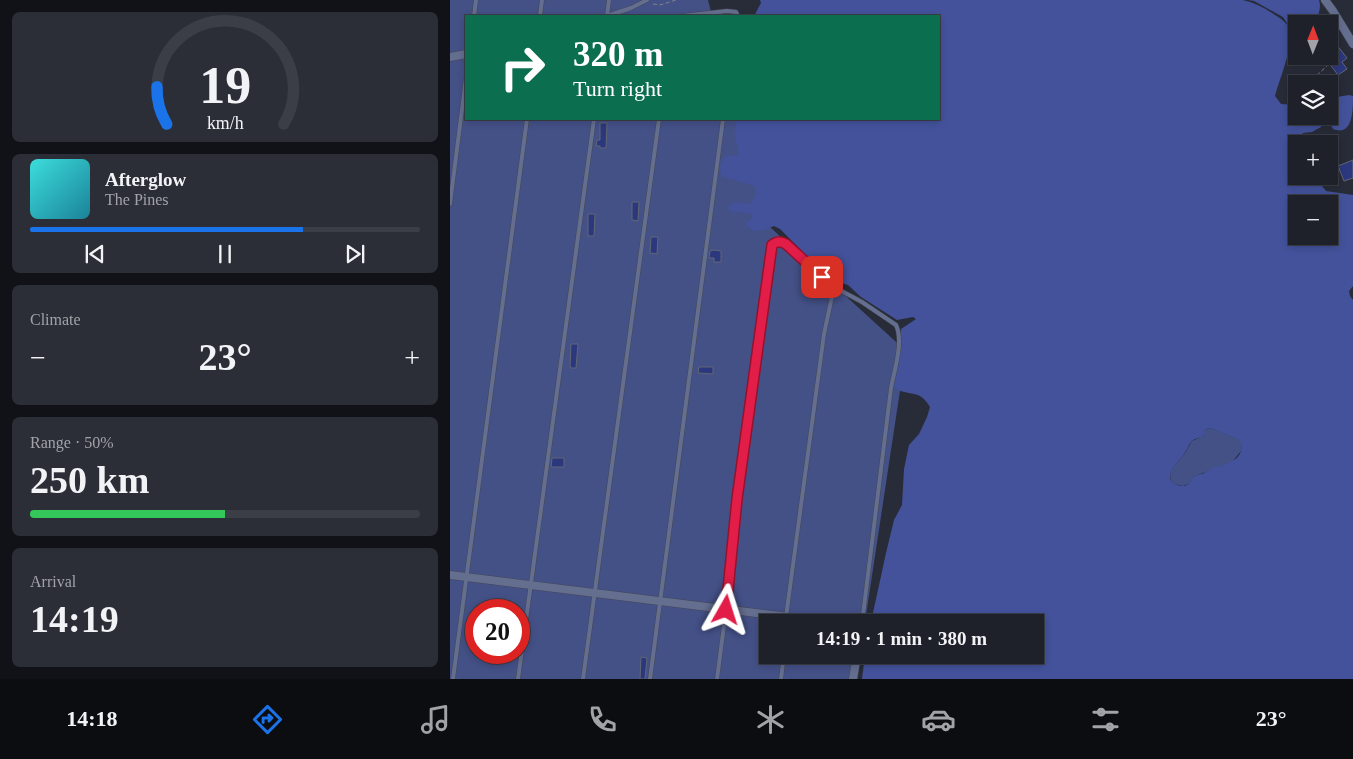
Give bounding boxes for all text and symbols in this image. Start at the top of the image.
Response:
north arrow [1288,15,1338,65]
map controls [1288,15,1338,245]
icon: right [490,35,555,100]
text: 320 m [573,35,663,74]
text: 19 [199,57,251,114]
button: layers [1288,75,1338,125]
text: Turn right [573,76,662,101]
text: km/h [207,113,243,133]
button: + [1288,135,1338,185]
text: Afterglow [105,169,186,190]
text: The Pines [105,191,169,208]
button: − [1288,195,1338,245]
icon: previous [81,240,109,268]
icon: pause [211,240,239,268]
icon: next [341,240,369,268]
pin [801,256,843,298]
icon: arrive [808,263,836,291]
text: Climate [30,311,81,328]
text: 23° [198,336,252,378]
text: − [30,342,46,373]
text: + [404,342,420,373]
text: Range · 50% [30,434,114,451]
text: 250 km [30,459,149,501]
text: Arrival [30,573,76,590]
position arrow [699,583,751,635]
text: 14:19 [30,598,119,640]
speed limit sign: 20 [465,599,530,664]
text: 14:19 · 1 min · 380 m [816,628,987,649]
icon: directions [250,702,285,737]
icon: music [418,702,453,737]
icon: phone [585,702,620,737]
icon: climate [753,702,788,737]
icon: car [921,702,956,737]
icon: filters [1088,702,1123,737]
text: 14:18 [66,706,118,731]
text: 23° [1256,706,1287,731]

